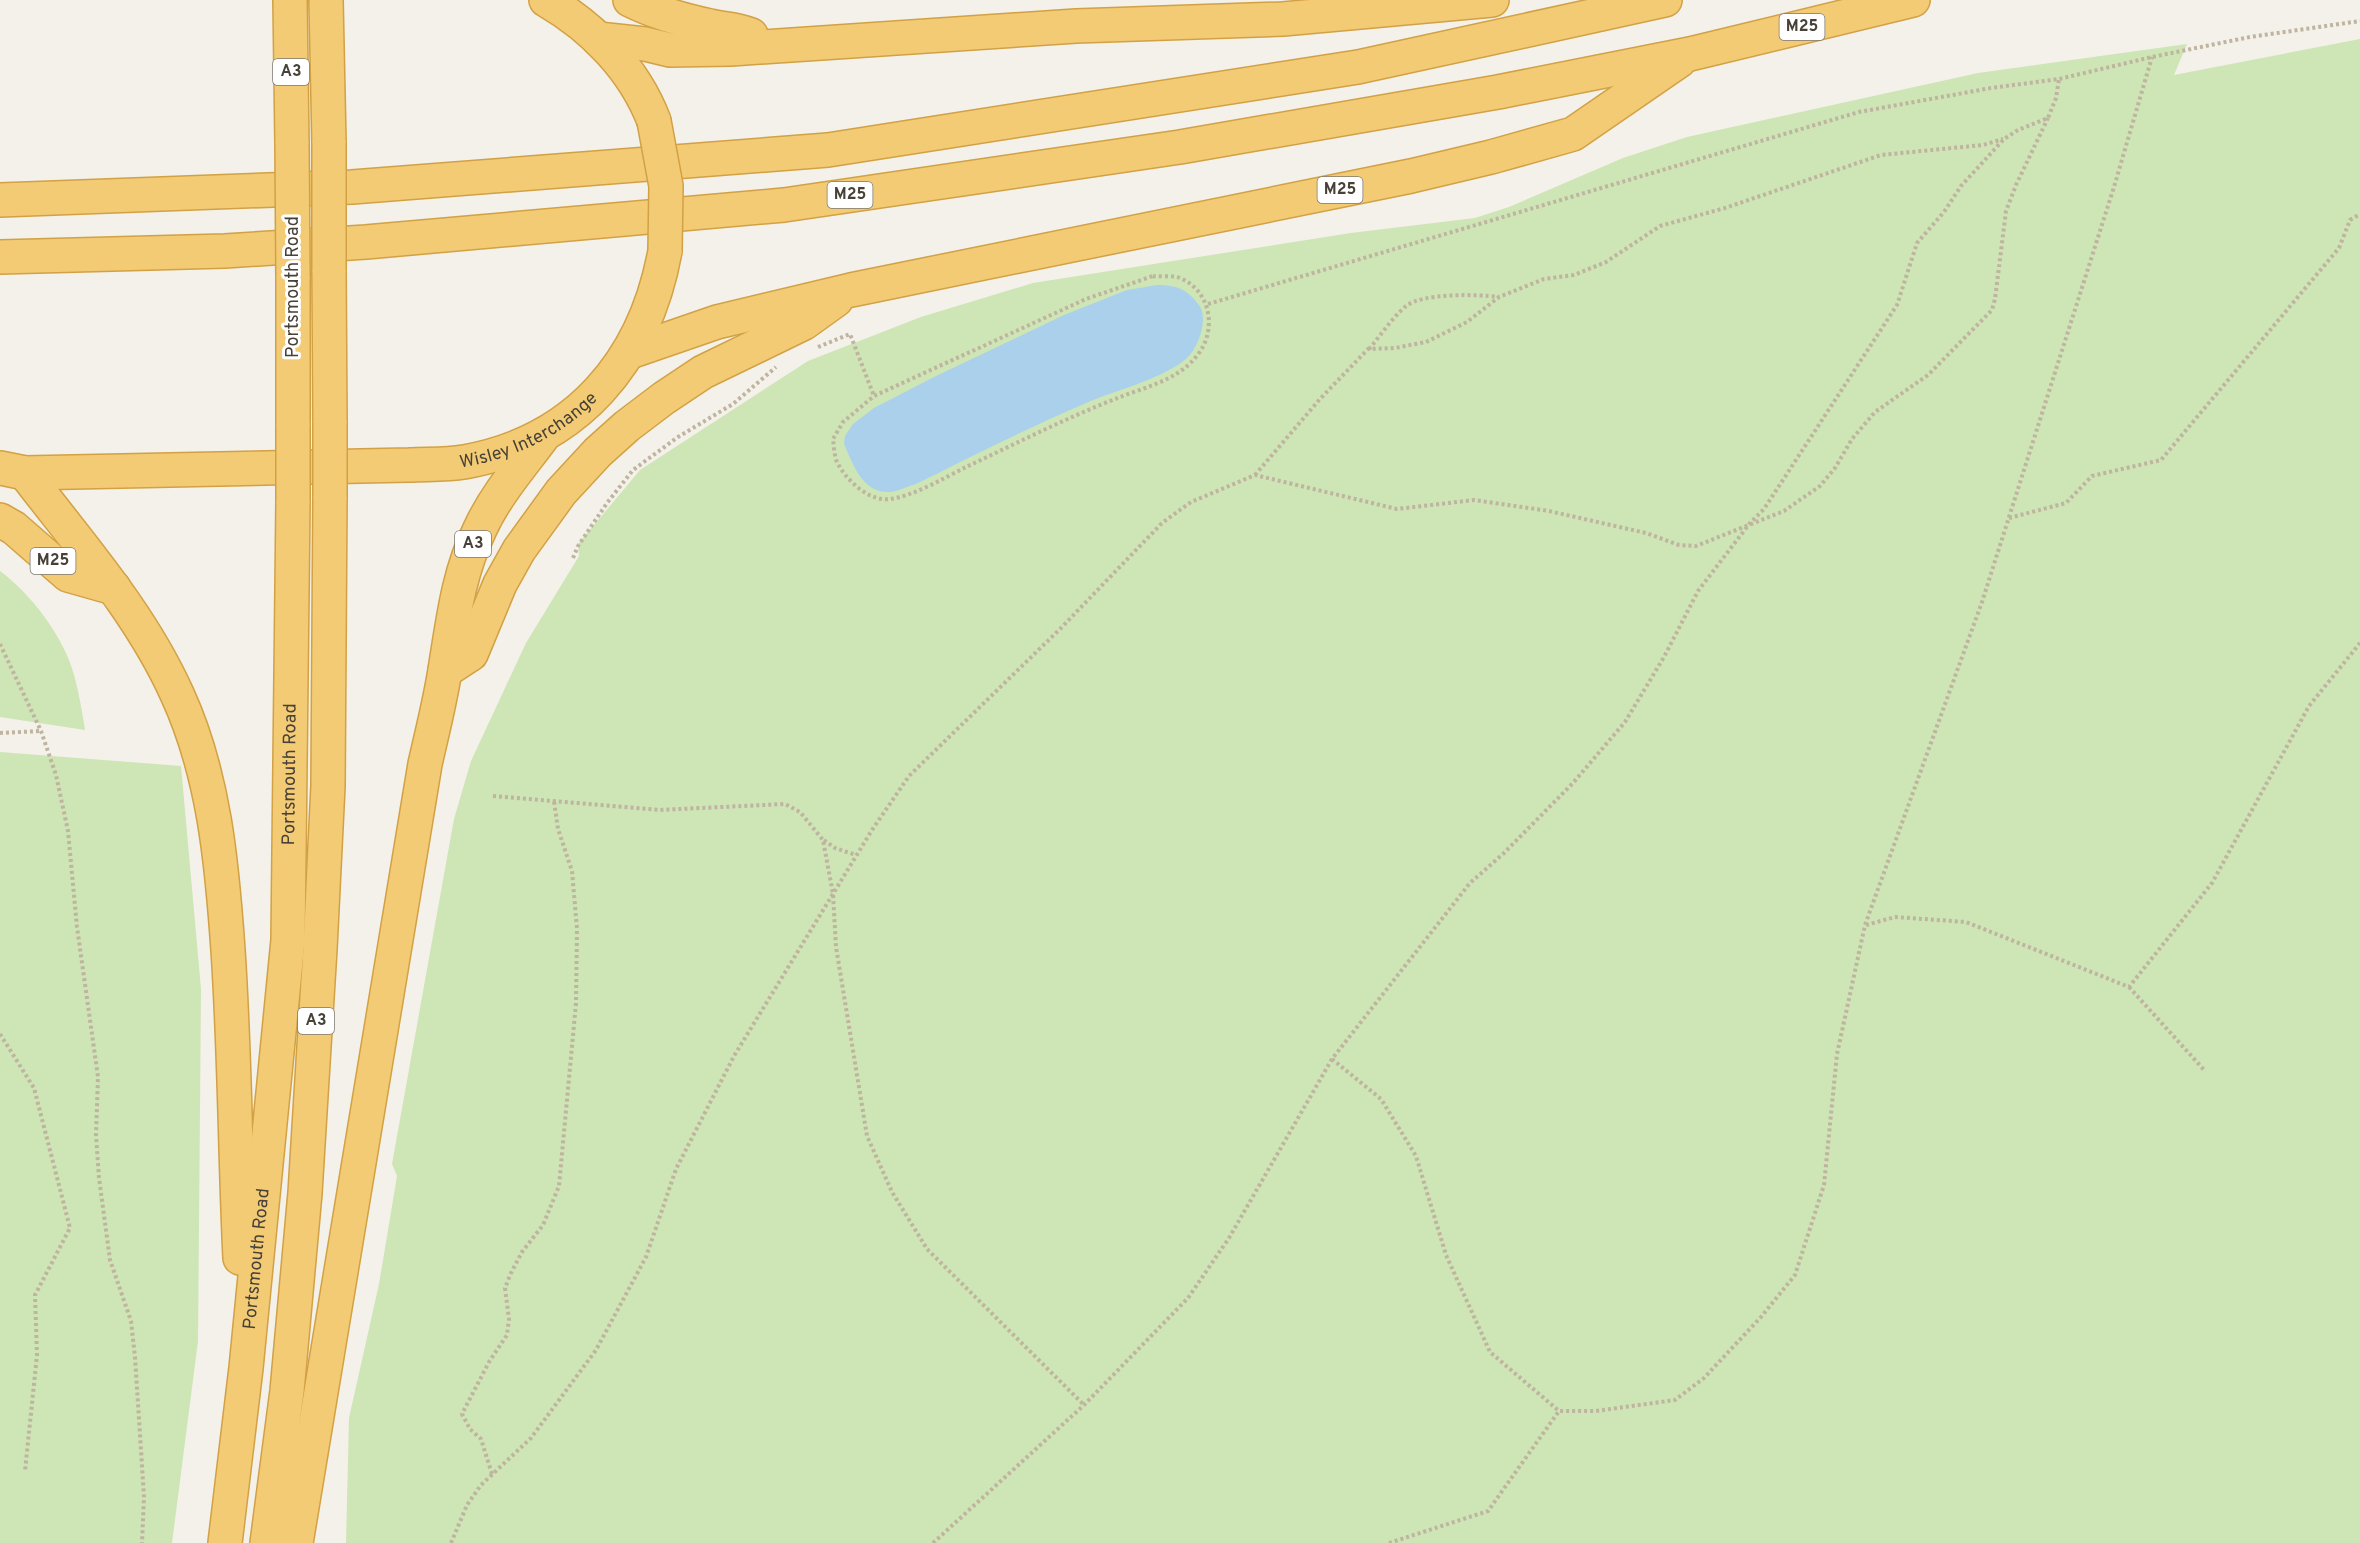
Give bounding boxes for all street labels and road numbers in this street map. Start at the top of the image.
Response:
road number: M25 [1780,14,1824,40]
road number: A3 [273,59,309,85]
road number: M25 [1318,177,1362,203]
road number: M25 [828,182,872,208]
street label: Portsmouth Road [282,216,305,358]
street label: Wisley Interchange [458,387,603,474]
road number: A3 [455,531,491,557]
road number: M25 [31,548,76,574]
street label: Portsmouth Road [278,703,302,845]
road number: A3 [298,1008,334,1034]
street label: Portsmouth Road [238,1187,275,1331]

